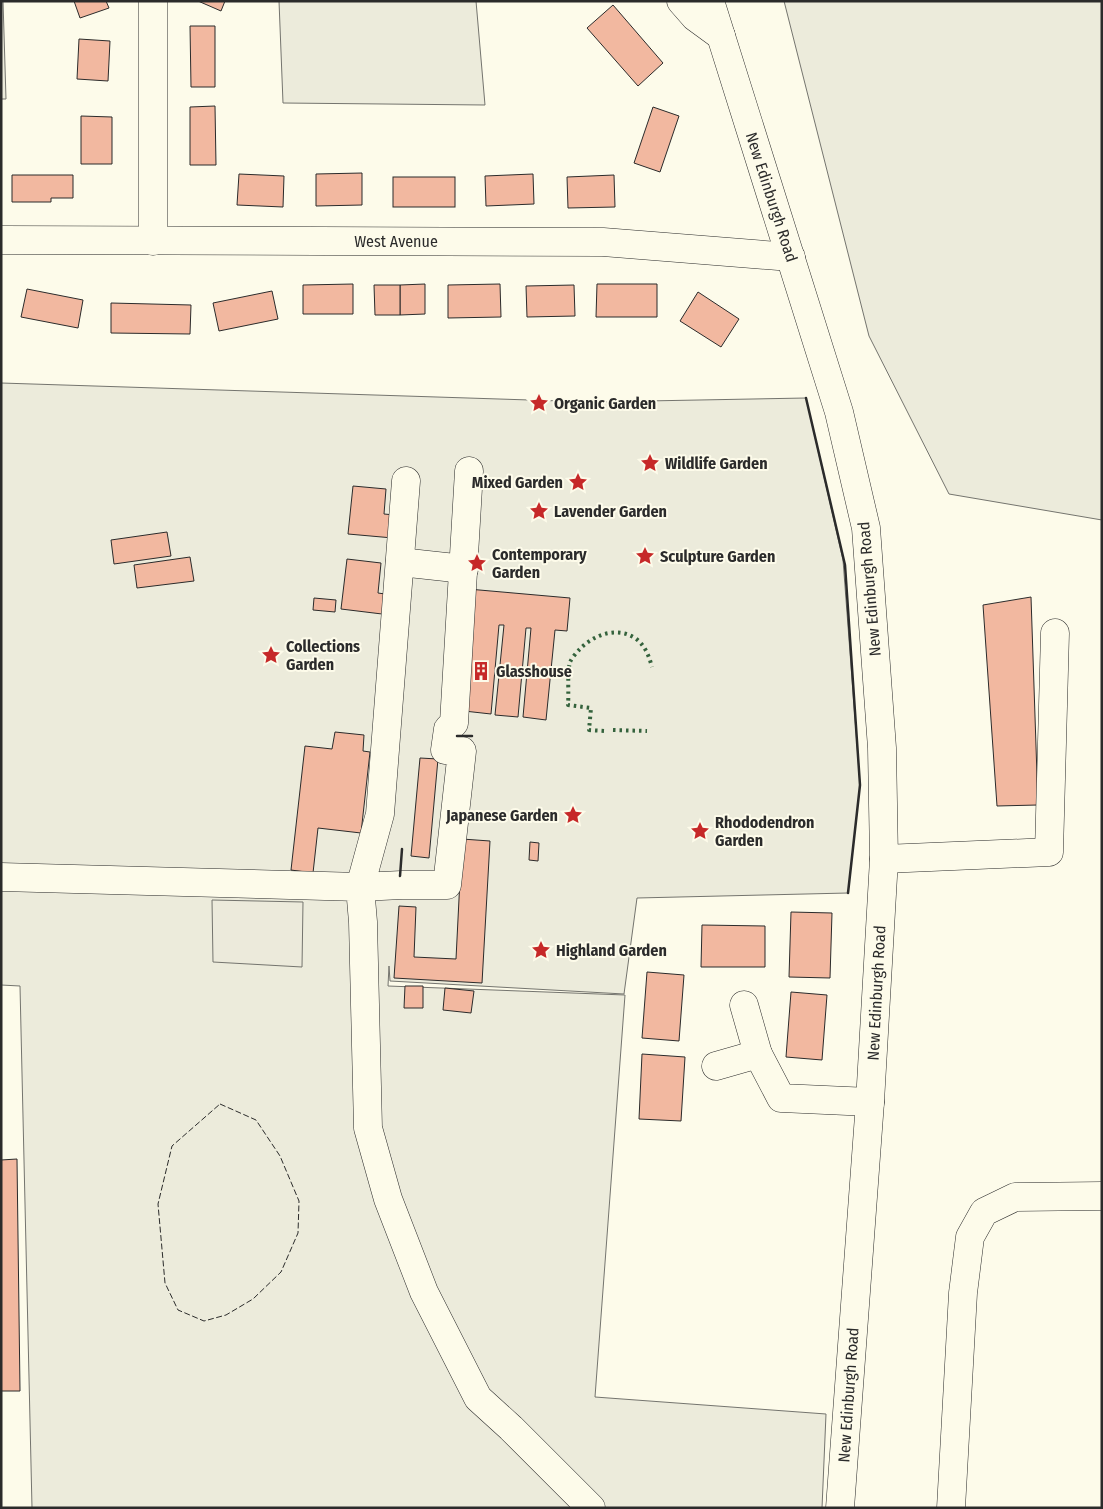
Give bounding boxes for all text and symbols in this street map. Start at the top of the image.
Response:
street label: New Edinburgh Road [742,130,801,264]
street label: West Avenue [354,232,438,251]
place icon: Organic Garden [528,392,550,414]
place label: Organic Garden [554,394,656,413]
place icon: Wildlife Garden [639,452,661,474]
place label: Wildlife Garden [665,454,768,473]
place icon: Mixed Garden [567,471,589,493]
place label: Mixed Garden [472,473,563,492]
place icon: Lavender Garden [528,500,550,522]
place label: Lavender Garden [554,502,667,521]
street label: New Edinburgh Road [854,521,885,657]
place label: Contemporary Garden [492,545,587,582]
place icon: Sculpture Garden [634,545,656,567]
place label: Sculpture Garden [660,547,775,566]
place icon: Contemporary Garden [466,552,488,574]
place label: Collections Garden [286,637,360,674]
place icon: Collections Garden [260,644,282,666]
building icon: Glasshouse [470,660,492,682]
place label: Glasshouse [496,662,572,681]
place icon: Japanese Garden [562,804,584,826]
place label: Japanese Garden [445,806,558,825]
place label: Rhododendron Garden [715,813,814,850]
place icon: Rhododendron Garden [689,820,711,842]
street label: New Edinburgh Road [863,925,890,1061]
place icon: Highland Garden [530,939,552,961]
place label: Highland Garden [556,941,667,960]
street label: New Edinburgh Road [834,1327,863,1463]

